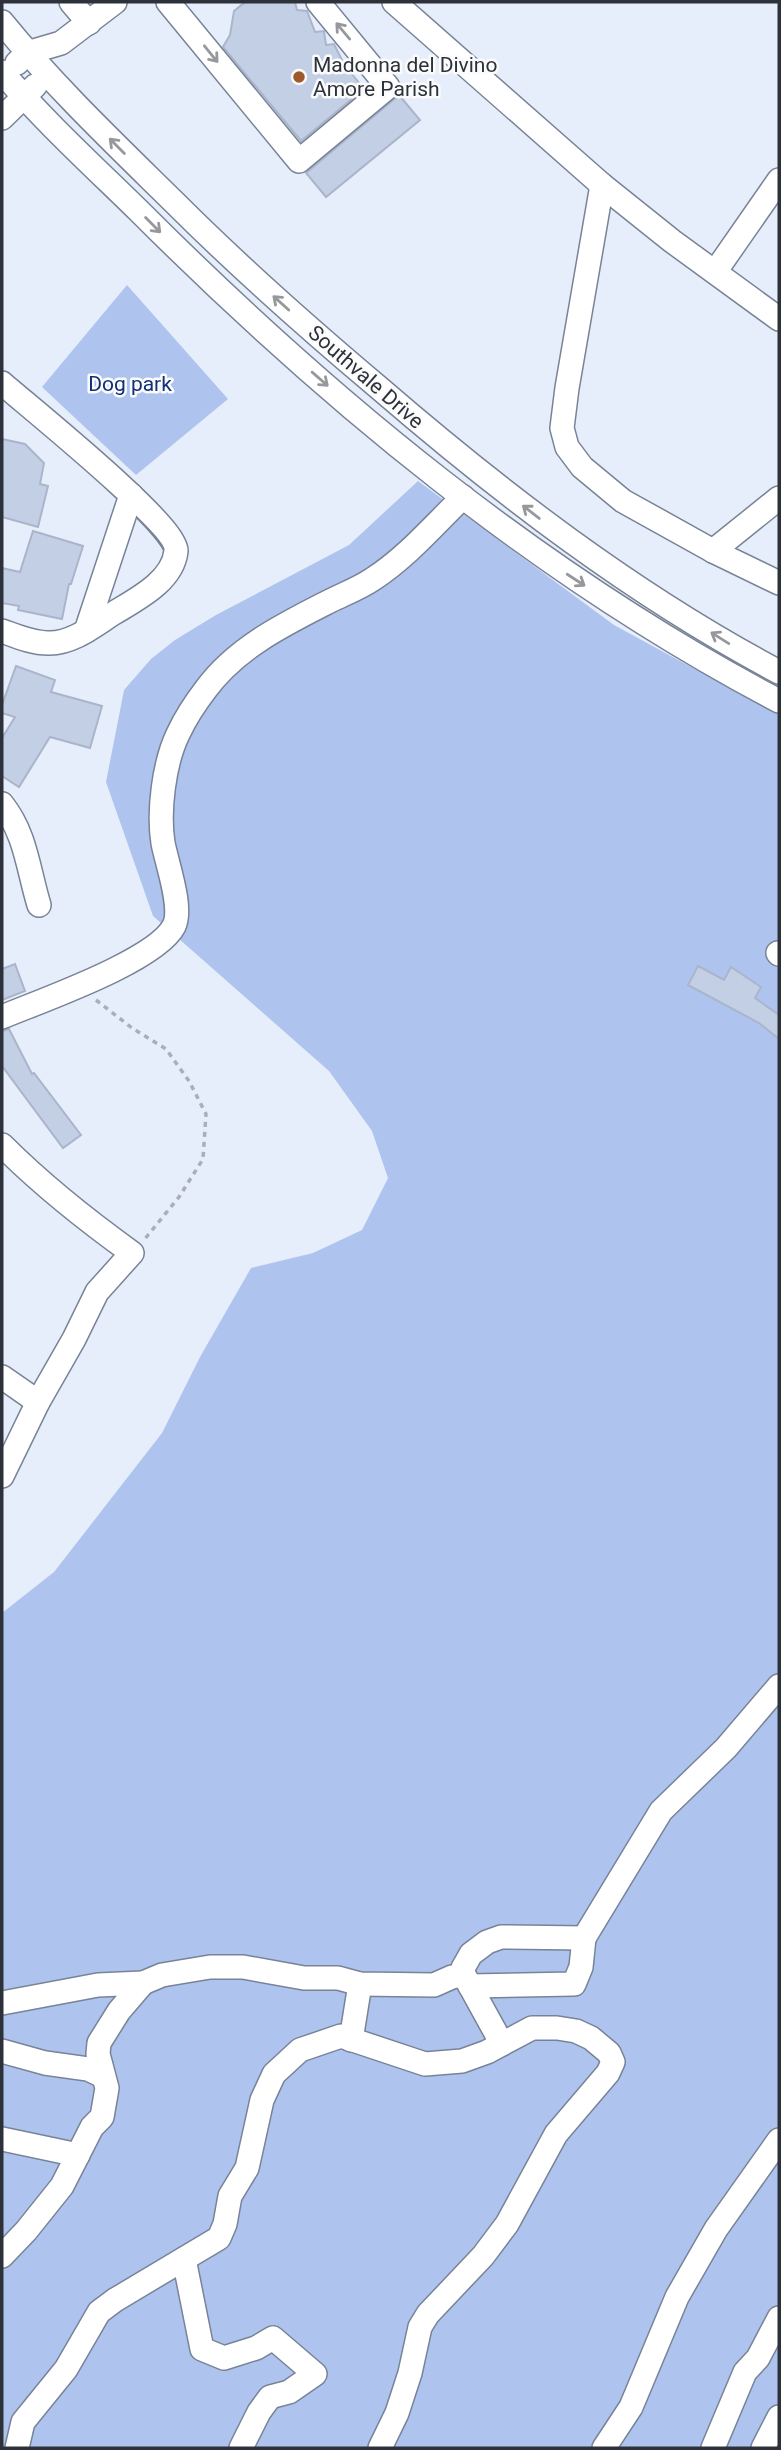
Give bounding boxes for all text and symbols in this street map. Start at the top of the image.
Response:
one-way arrow [335,23,350,41]
one-way arrow [204,45,219,63]
place label: Madonna del Divino Amore Parish [313,53,497,101]
marker: Madonna del Divino Amore Parish [291,69,307,85]
one-way arrow [109,138,126,155]
one-way arrow [144,217,161,234]
one-way arrow [273,295,290,312]
street label: Southvale Drive [304,321,428,433]
one-way arrow [311,371,329,387]
park label: Dog park [88,372,172,396]
one-way arrow [522,504,541,519]
one-way arrow [566,573,585,587]
one-way arrow [711,630,731,644]

